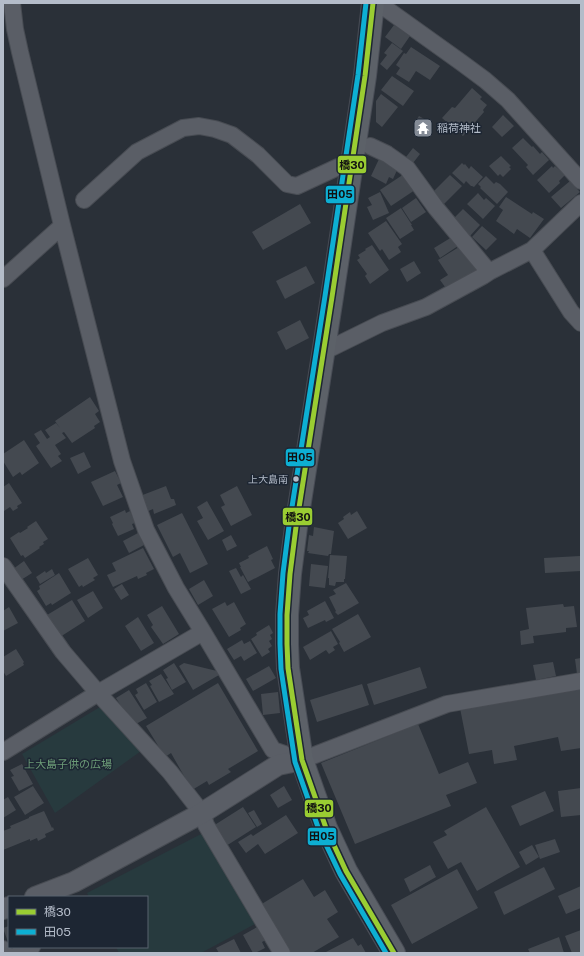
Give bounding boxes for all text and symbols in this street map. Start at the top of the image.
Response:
temple icon: 稲荷神社 [412,117,434,139]
place label: 稲荷神社 [437,122,481,134]
line badge: 橋30 [337,155,367,174]
text: 橋30 [339,159,365,171]
line badge: 田05 [325,185,355,204]
text: 田05 [327,188,353,200]
line badge: 田05 [285,448,315,467]
text: 田05 [287,451,313,463]
place label: 上大島南 [248,473,288,485]
marker: 上大島南 [291,474,301,484]
line badge: 橋30 [282,507,313,526]
text: 橋30 [285,511,311,523]
park label: 上大島子供の広場 [24,758,112,770]
line badge: 橋30 [304,799,334,818]
text: 橋30 [306,802,332,814]
line badge: 田05 [307,827,337,846]
text: 田05 [309,830,335,842]
legend [8,896,148,948]
text: 橋30 [44,905,71,919]
text: 田05 [44,925,71,939]

